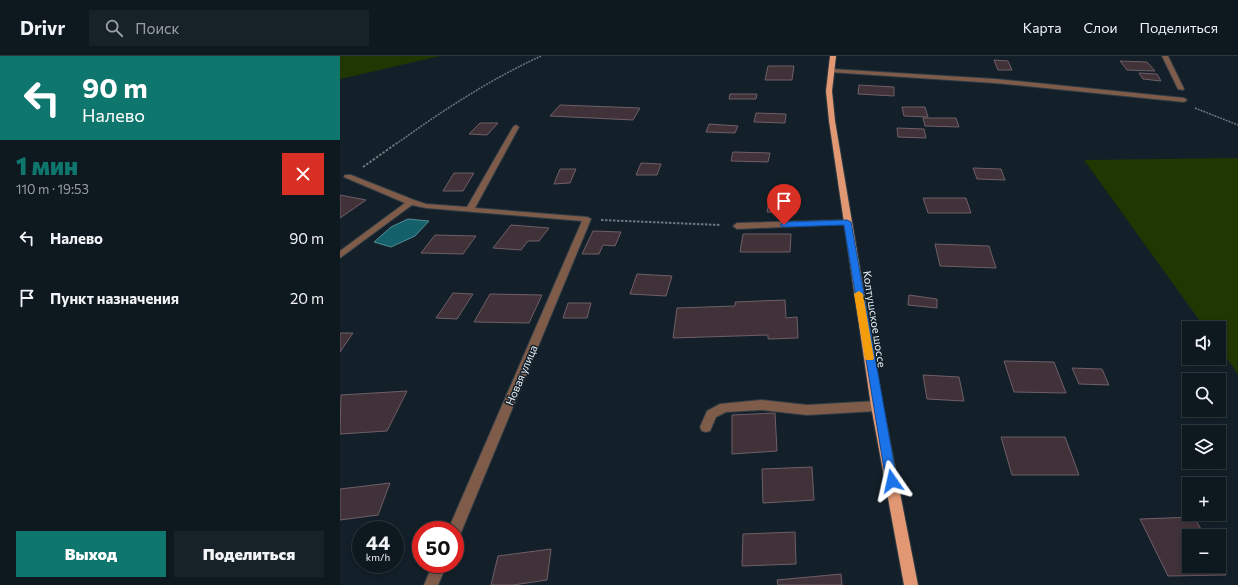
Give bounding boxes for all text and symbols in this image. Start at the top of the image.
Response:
search box [89,10,369,46]
text: Drivr [20,16,65,39]
icon: search [103,17,125,39]
text: Поиск [135,19,179,37]
text: Карта [1023,19,1061,36]
text: Слои [1083,19,1118,36]
text: Поделиться [1140,19,1218,36]
text: 90 m [82,70,148,104]
icon: left [16,72,68,124]
text: Налево [82,104,145,126]
text: 1 мин [16,151,78,180]
button: close [282,153,324,195]
text: 110 m · 19:53 [16,181,89,197]
pin [767,184,801,225]
icon: arrive [773,190,795,212]
icon: left [16,227,38,249]
text: Налево [50,229,103,247]
text: 90 m [289,229,324,247]
street label: Колтушское шоссе [861,270,889,368]
icon: arrive [16,287,38,309]
text: Пункт назначения [50,289,179,307]
text: 20 m [290,289,324,307]
map controls [1182,321,1226,573]
button: sound [1182,321,1226,365]
street label: Новая улица [502,343,540,407]
button: search [1182,373,1226,417]
button: layers [1182,425,1226,469]
position arrow [871,460,913,502]
button: + [1182,477,1226,521]
speed limit sign: 50 [412,521,464,573]
button: − [1182,529,1226,573]
text: 44 [366,530,390,554]
button: Выход [16,531,166,577]
button: Поделиться [174,531,324,577]
text: km/h [366,551,390,563]

